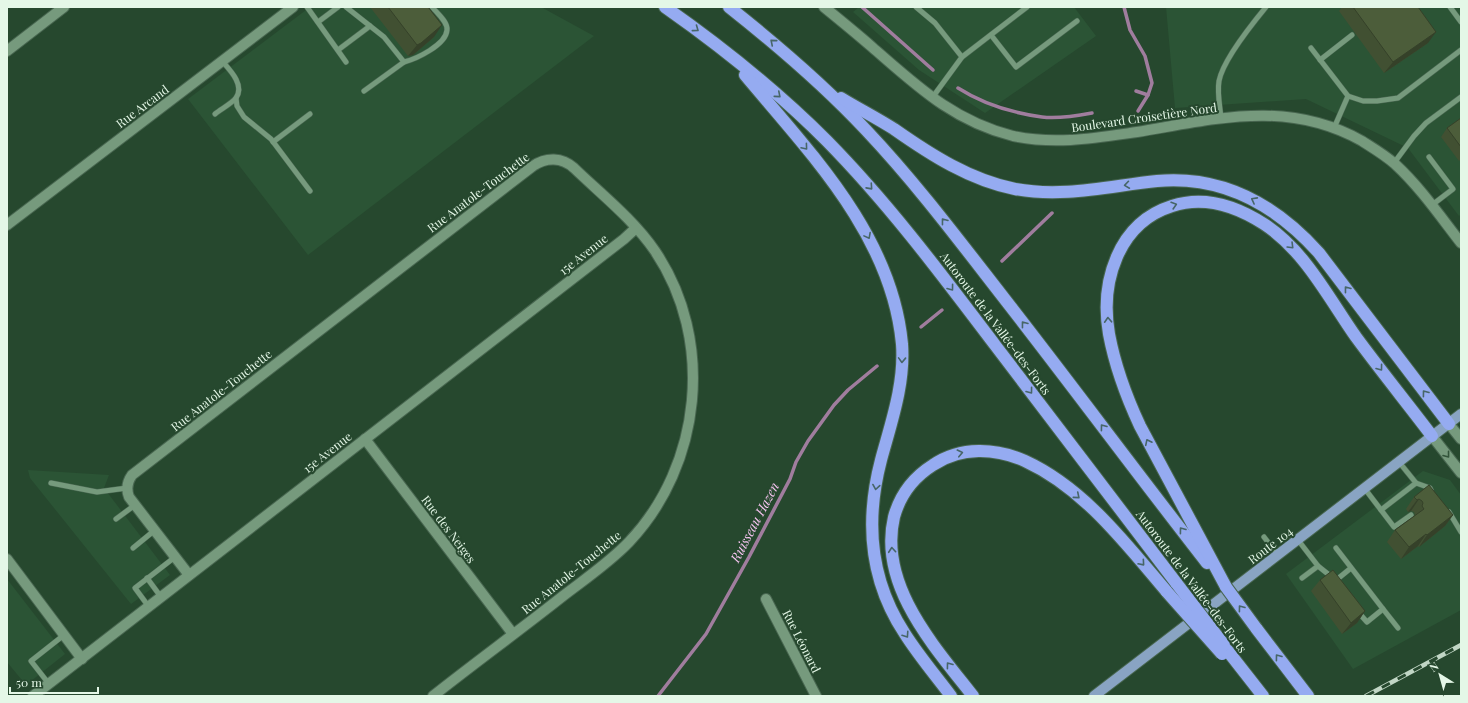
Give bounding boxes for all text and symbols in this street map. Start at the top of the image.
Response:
one-way arrow [692,24,699,32]
one-way arrow [770,40,777,47]
street label: Rue Arcand [112,81,172,131]
one-way arrow [773,91,781,98]
street label: Boulevard Croisetière Nord [1070,99,1218,135]
one-way arrow [800,142,807,150]
street label: Rue Anatole-Touchette [424,148,532,236]
one-way arrow [1124,180,1130,189]
one-way arrow [865,182,872,190]
one-way arrow [1250,198,1258,205]
one-way arrow [1170,201,1177,210]
one-way arrow [942,219,949,226]
street label: 15e Avenue [555,230,611,278]
one-way arrow [863,232,871,240]
one-way arrow [1286,241,1294,249]
street label: Autoroute de la Vallée-des-Forts [936,248,1055,398]
one-way arrow [947,284,954,291]
one-way arrow [1345,286,1352,293]
one-way arrow [1104,317,1112,323]
one-way arrow [1021,321,1029,328]
street label: Rue Anatole-Touchette [167,346,275,434]
one-way arrow [898,357,906,363]
one-way arrow [1376,364,1383,371]
one-way arrow [1026,387,1033,394]
one-way arrow [1423,390,1430,397]
one-way arrow [1101,425,1108,432]
street label: 15e Avenue [299,428,355,476]
one-way arrow [1145,439,1153,447]
one-way arrow [957,450,963,458]
one-way arrow [1442,450,1449,457]
water label: Ruisseau Hazen [725,479,782,566]
one-way arrow [872,484,881,491]
one-way arrow [1073,491,1080,498]
street label: Rue des Neiges [418,492,480,566]
street label: Autoroute de la Vallée-des-Forts [1132,506,1251,656]
street label: Route 104 [1244,523,1296,567]
street label: Rue Anatole-Touchette [518,527,624,617]
one-way arrow [1180,528,1187,535]
one-way arrow [887,547,896,553]
one-way arrow [1137,559,1144,566]
one-way arrow [1239,605,1246,612]
street label: Rue Léonard [779,607,825,675]
one-way arrow [901,631,909,638]
one-way arrow [1276,655,1283,662]
north arrow [1420,655,1460,695]
text: N [1426,658,1441,675]
one-way arrow [946,662,954,669]
scale bar [10,669,98,695]
text: 50 m [16,674,42,690]

